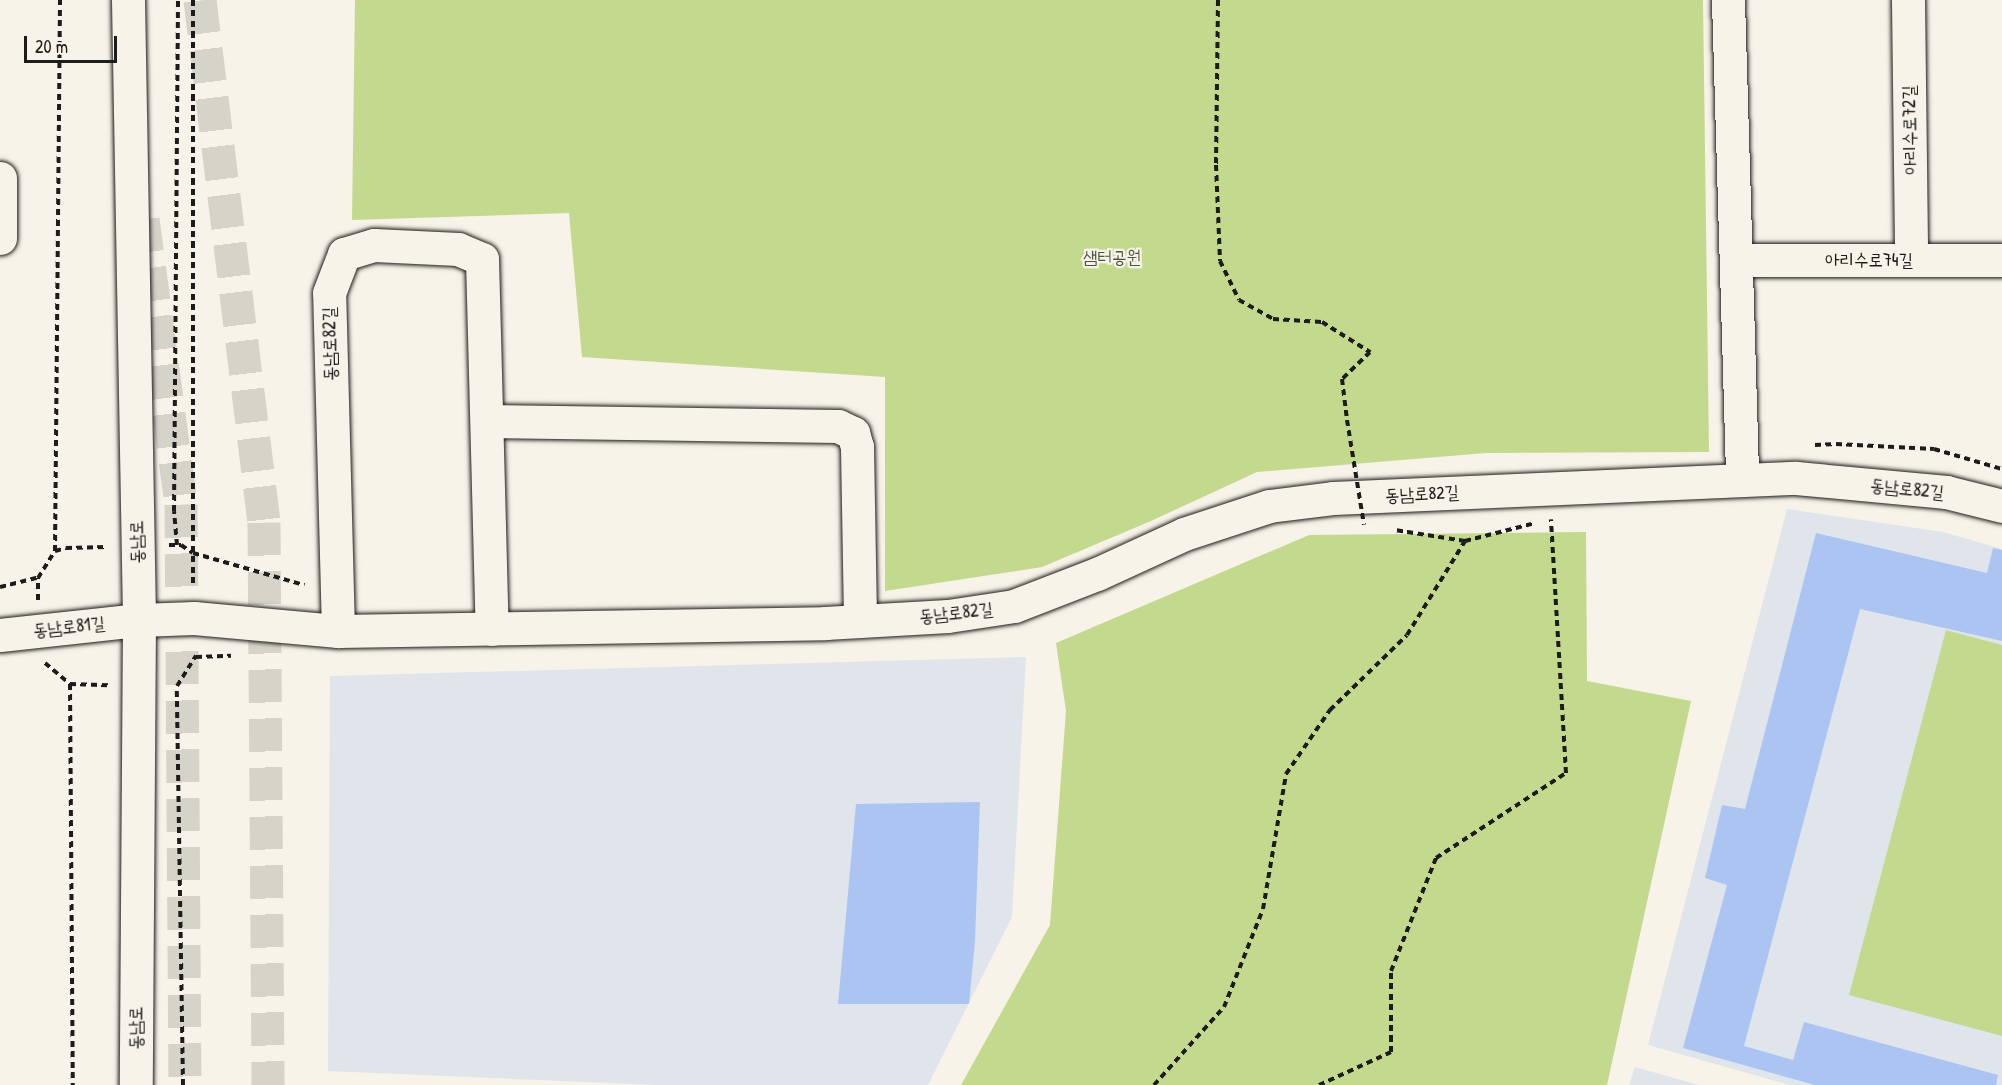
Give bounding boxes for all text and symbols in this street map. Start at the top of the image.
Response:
scale bar [27,24,120,62]
text: 20 m [35,34,68,59]
street label: 아리수로72길 [1898,85,1922,175]
park label: 샘터공원 [1083,246,1141,268]
street label: 아리수로74길 [1825,249,1913,271]
street label: 동남로82길 [319,307,341,381]
street label: 동남로82길 [1869,474,1945,504]
street label: 동남로82길 [1384,481,1460,507]
street label: 동남로 [126,520,148,564]
street label: 동남로82길 [918,598,994,628]
street label: 동남로81길 [32,612,106,642]
street label: 동남로 [125,1006,147,1050]

